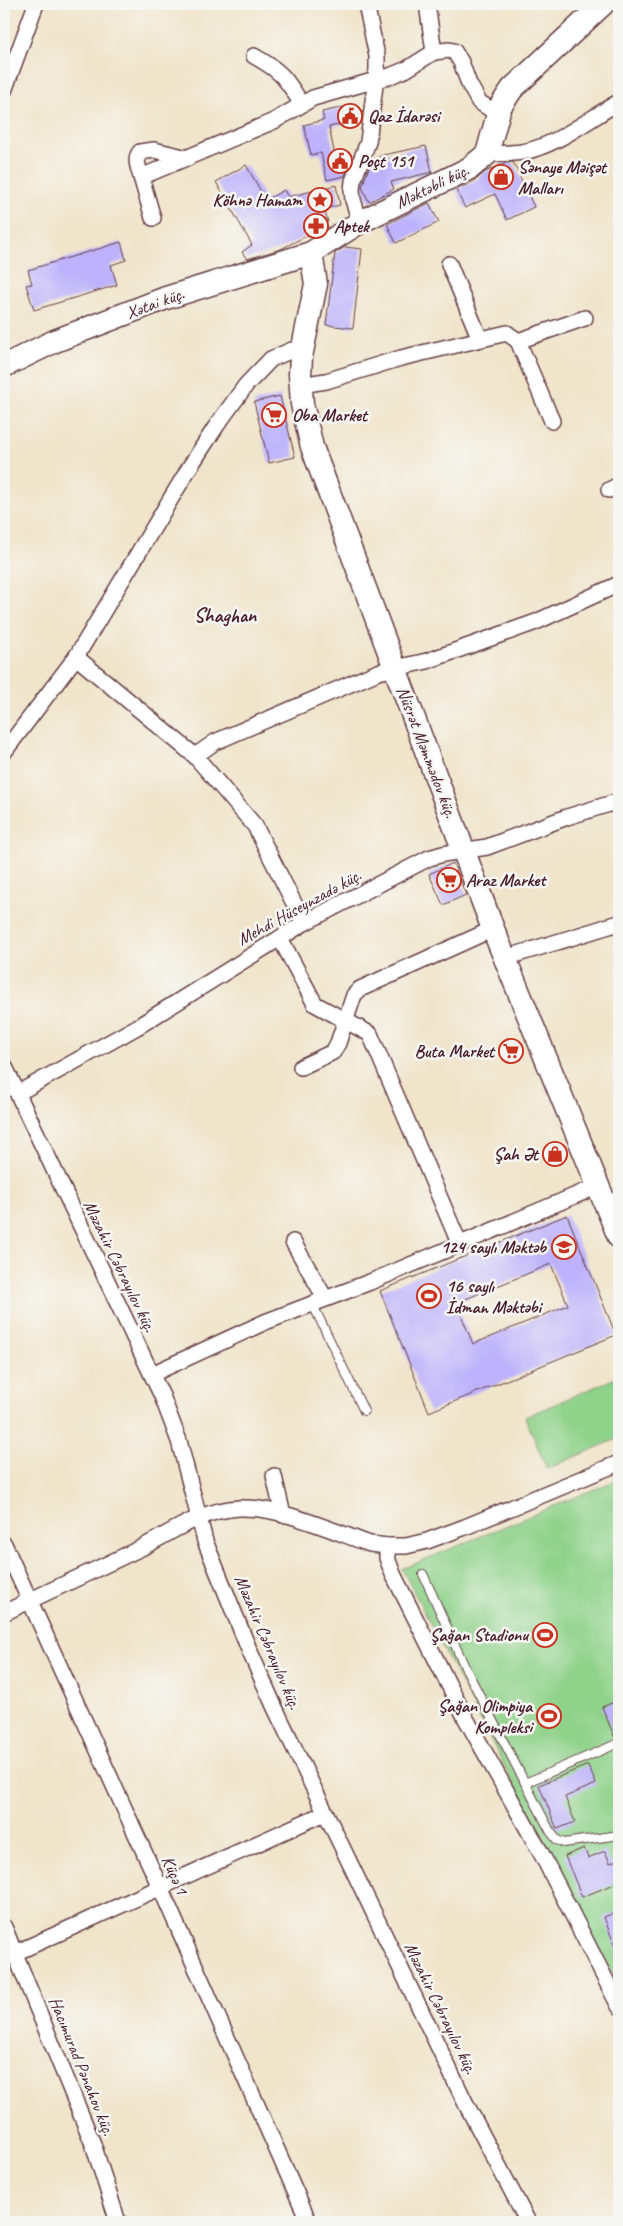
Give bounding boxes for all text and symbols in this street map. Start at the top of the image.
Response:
public building icon: Qaz İdarəsi [337,103,363,129]
place label: Qaz İdarəsi [368,105,442,127]
public building icon: Poçt 151 [327,148,353,174]
place label: Poçt 151 [358,150,415,172]
place label: Sənaye Məişət Malları [518,156,608,199]
street label: Məktəbli küç. [392,159,473,213]
shop icon: Sənaye Məişət Malları [488,164,514,190]
place icon: Köhnə Hamam [307,187,333,213]
place label: Köhnə Hamam [213,189,303,211]
pharmacy icon: Aptek [303,213,329,239]
place label: Aptek [334,215,371,237]
street label: Xətai küç. [123,282,187,324]
supermarket icon: Oba Market [261,402,287,428]
place label: Oba Market [292,404,369,426]
district label: Shaghan [194,603,257,628]
street label: Nüsrət Məmmədov küç. [392,683,462,821]
street label: Mehdi Hüseynzadə küç. [233,864,365,950]
supermarket icon: Araz Market [436,867,462,893]
place label: Araz Market [466,869,547,891]
supermarket icon: Buta Market [498,1038,524,1064]
place label: Buta Market [414,1040,496,1062]
shop icon: Şah Ət [542,1141,568,1167]
place label: Şah Ət [493,1143,540,1165]
street label: Məzahir Cəbrayılov küç. [79,1197,162,1336]
school or university icon: 124 saylı Məktəb [551,1234,577,1260]
place label: 124 saylı Məktəb [440,1236,548,1258]
place label: 16 saylı İdman Məktəbi [446,1275,544,1318]
sports icon: 16 saylı İdman Məktəbi [416,1283,442,1309]
street label: Məzahir Cəbrayılov küç. [230,1572,306,1713]
sports icon: Şağan Stadionu [532,1622,558,1648]
place label: Şağan Stadionu [430,1624,530,1646]
place label: Şağan Olimpiya Kompleksi [438,1695,534,1738]
sports icon: Şağan Olimpiya Kompleksi [536,1703,562,1729]
street label: Küçə 1 [157,1852,194,1899]
street label: Məzahir Cəbrayılov küç. [400,1939,483,2078]
street label: Hacımurad Pənahov küç. [44,1993,120,2139]

